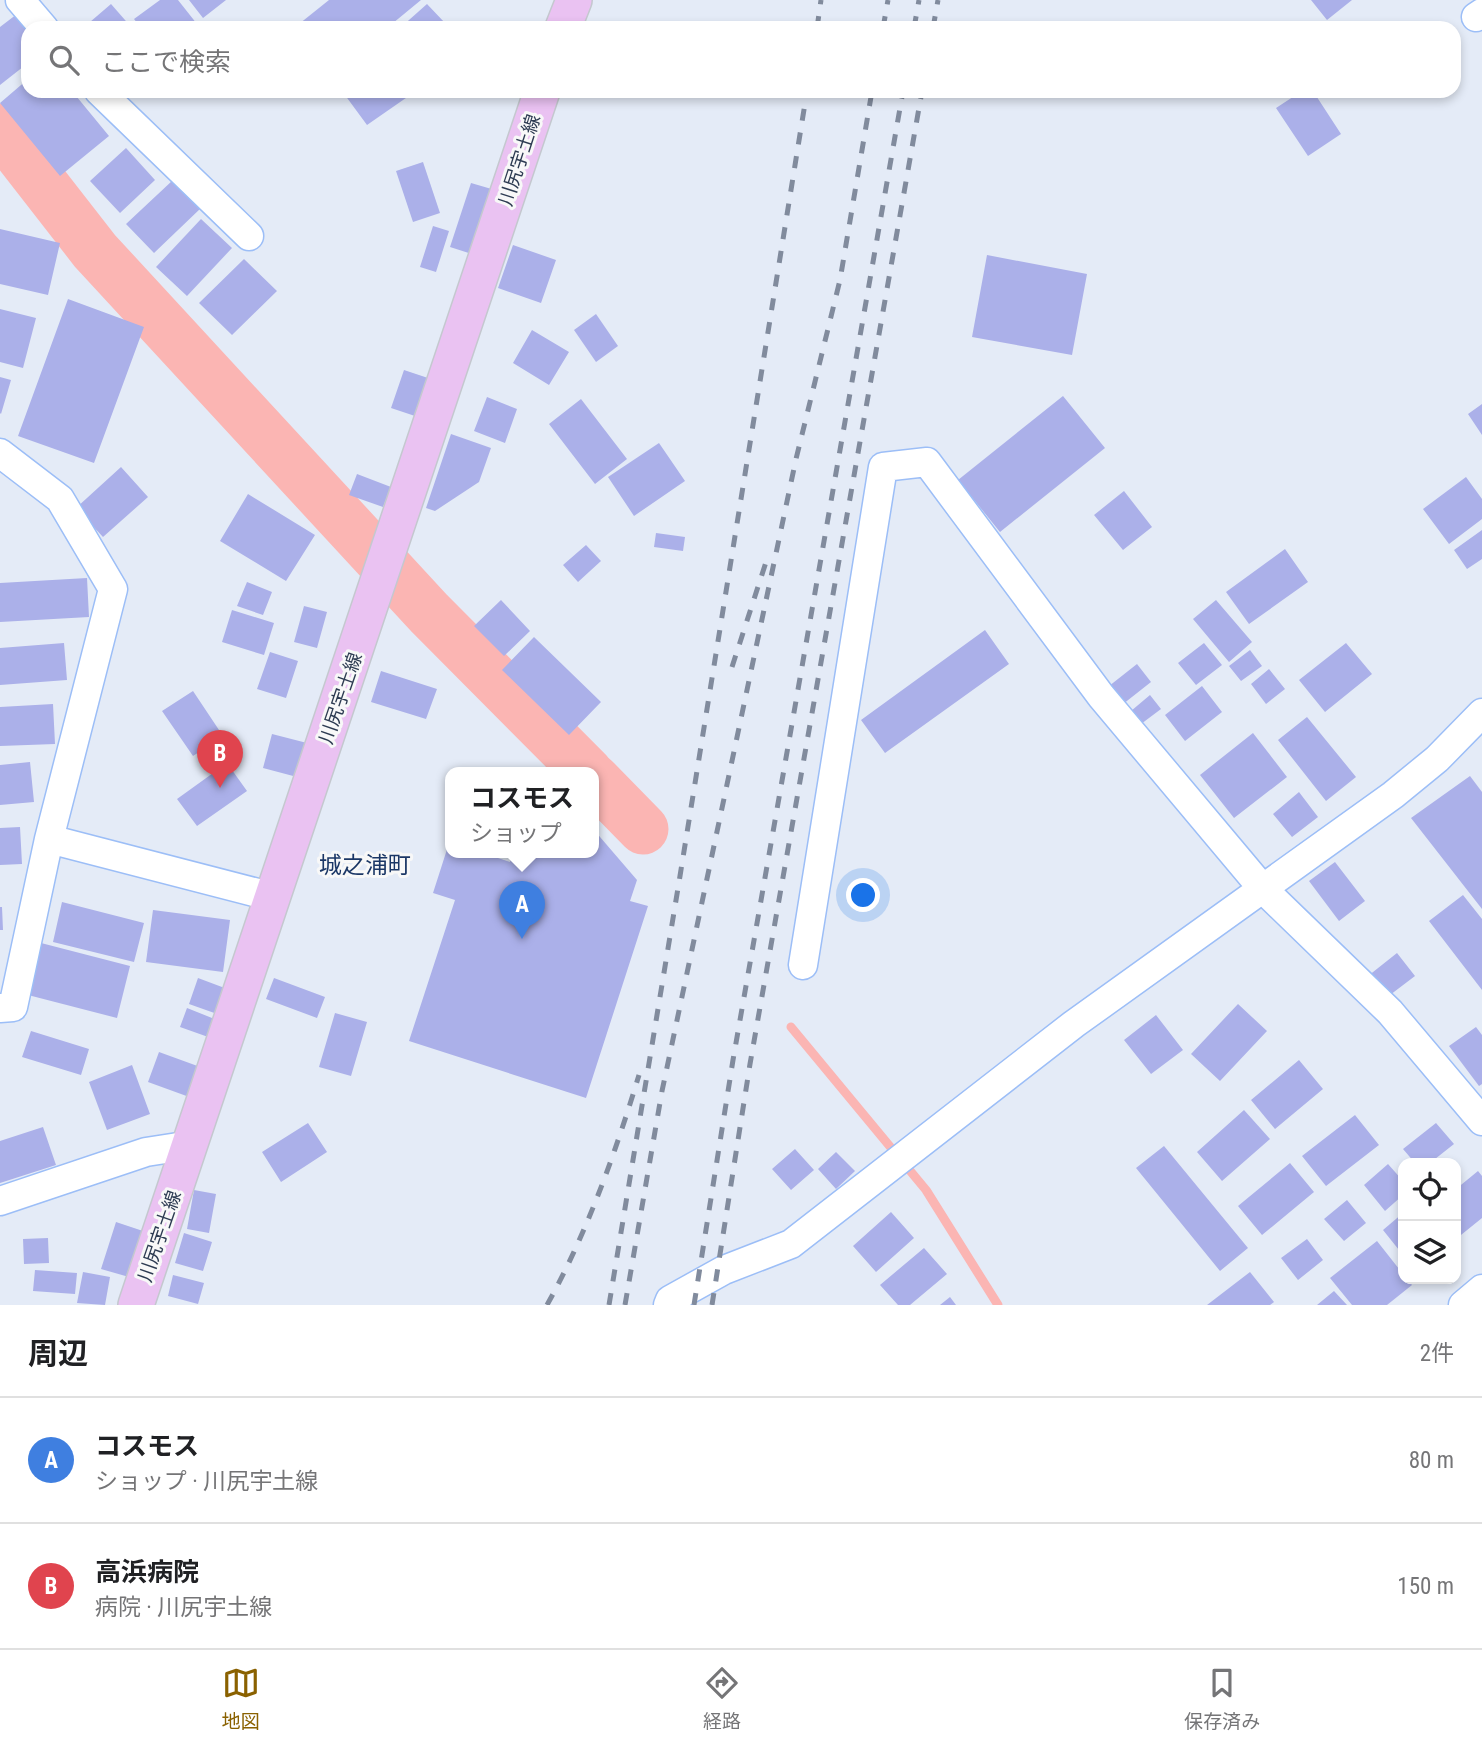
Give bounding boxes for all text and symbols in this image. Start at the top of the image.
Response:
search box [21,21,1461,98]
icon: search [45,41,83,79]
text: ここで検索 [101,47,231,77]
street label: 川尻宇土線 [494,111,545,209]
street label: 川尻宇土線 [314,649,367,747]
pin: B [197,730,243,788]
popup [445,767,599,858]
text: コスモス [470,783,574,813]
text: ショップ [470,820,562,847]
district label: 城之浦町 [319,852,411,879]
your location [846,878,880,912]
pin: A [499,881,545,939]
map controls [1398,1158,1461,1284]
button: locate [1398,1158,1461,1221]
street label: 川尻宇土線 [133,1187,186,1285]
button: layers [1398,1221,1461,1284]
text: 周辺 [28,1336,88,1371]
text: 2件 [1420,1340,1454,1367]
text: コスモス [95,1431,199,1461]
text: A [44,1447,58,1474]
text: 80 m [1409,1447,1454,1474]
text: ショップ · 川尻宇土線 [95,1468,318,1495]
text: 高浜病院 [95,1557,199,1587]
text: B [45,1573,57,1600]
text: 150 m [1397,1573,1454,1600]
text: 病院 · 川尻宇土線 [95,1594,272,1621]
tab: 地図 [222,1664,260,1733]
tab: 経路 [703,1664,741,1733]
tab: 保存済み [1184,1664,1260,1733]

